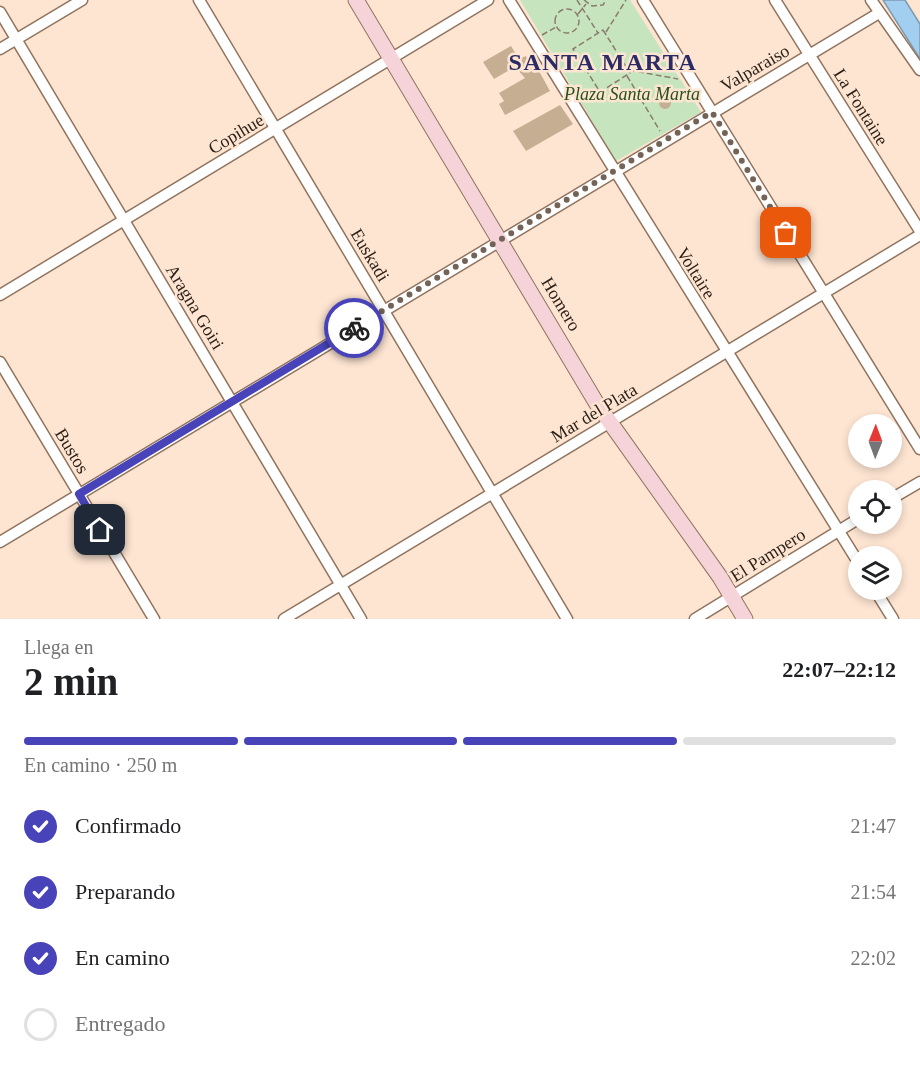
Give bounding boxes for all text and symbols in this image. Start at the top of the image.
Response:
street label: Valparaiso [717,40,793,96]
district label: SANTA MARTA [509,49,697,75]
street label: La Fontaine [830,65,892,149]
park label: Plaza Santa Marta [563,84,700,104]
street label: Copihue [205,110,267,158]
pin [760,207,811,258]
icon: bag [769,216,802,249]
street label: Euskadi [346,225,394,285]
street label: Voltaire [673,244,719,302]
street label: Aragna Goiri [162,261,228,353]
street label: Homero [537,274,585,334]
courier [324,298,384,358]
icon: bike [338,312,371,345]
street label: Mar del Plata [547,379,641,447]
north arrow [848,414,902,468]
map controls [848,414,902,600]
street label: Bustos [51,425,93,477]
button: locate [848,480,902,534]
pin [74,504,125,555]
icon: home [83,513,116,546]
street label: El Pampero [727,524,809,586]
button: layers [848,546,902,600]
text: Llega en [24,636,93,658]
text: 22:07–22:12 [782,657,896,682]
text: 2 min [24,660,118,703]
text: En camino · 250 m [24,754,177,776]
icon: check [24,810,57,843]
text: Confirmado [75,813,181,838]
text: 21:47 [850,815,896,837]
icon: check [24,876,57,909]
text: Preparando [75,879,175,904]
text: 21:54 [850,881,896,903]
icon: check [24,942,57,975]
text: En camino [75,945,170,970]
text: 22:02 [850,947,896,969]
text: Entregado [75,1011,165,1036]

